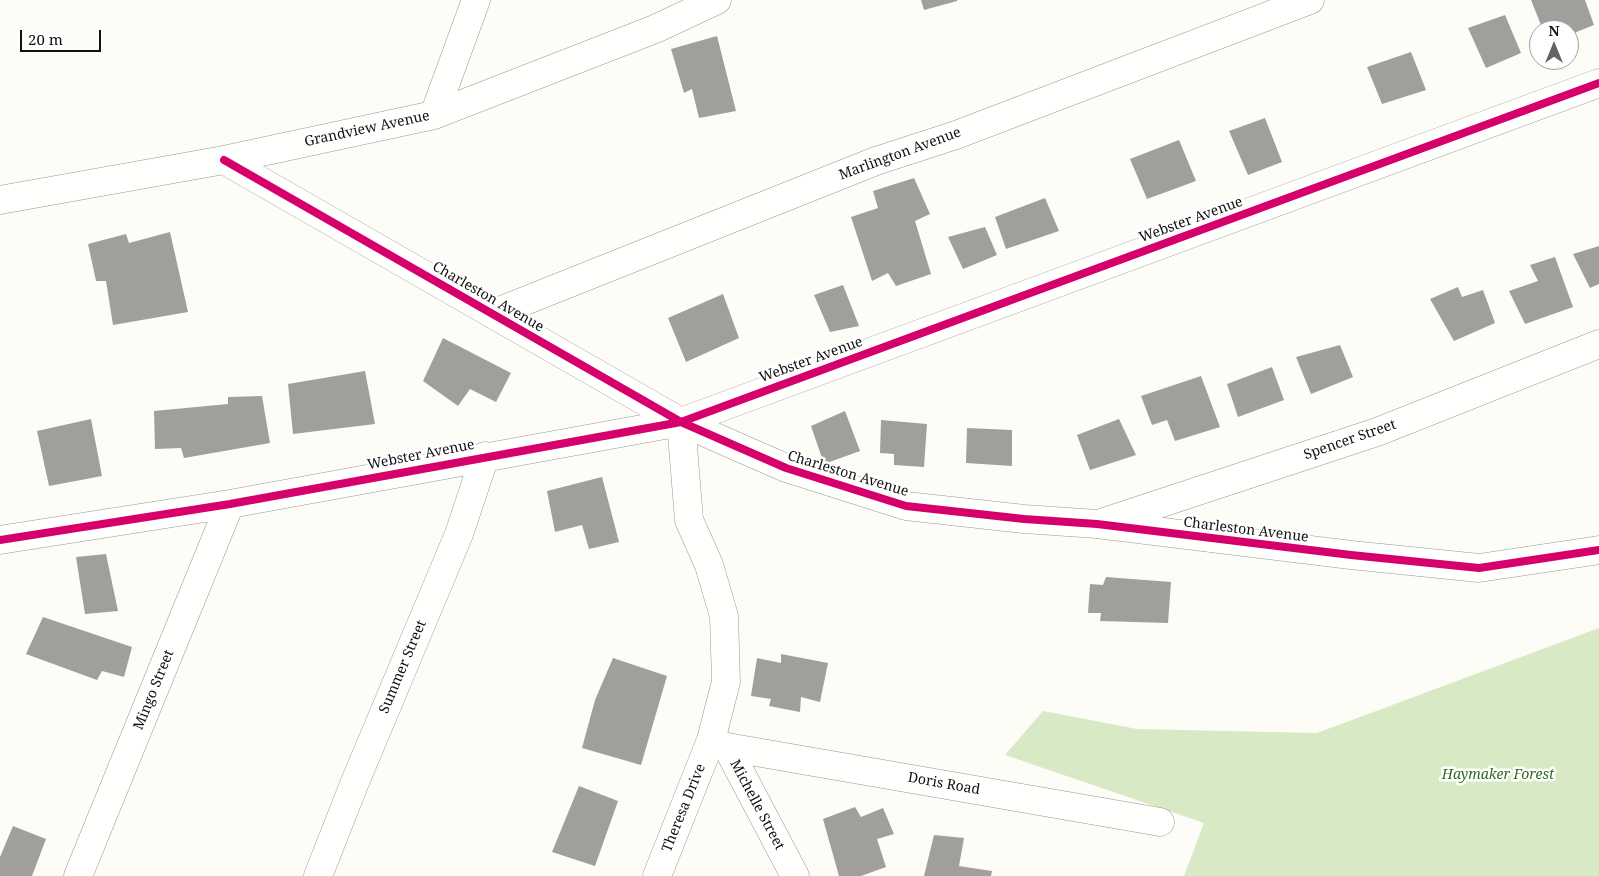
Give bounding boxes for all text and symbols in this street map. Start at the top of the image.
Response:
scale bar [22,20,104,52]
north arrow [1529,20,1579,70]
text: N [1548,21,1560,40]
text: 20 m [28,29,63,49]
street label: Grandview Avenue [303,108,431,150]
street label: Marlington Avenue [837,124,963,184]
street label: Webster Avenue [1137,193,1245,247]
street label: Charleston Avenue [429,258,547,336]
street label: Webster Avenue [757,333,865,387]
street label: Spencer Street [1302,416,1398,464]
street label: Webster Avenue [366,436,476,474]
street label: Charleston Avenue [785,448,911,500]
street label: Charleston Avenue [1183,514,1309,546]
street label: Summer Street [376,618,430,716]
street label: Mingo Street [130,647,178,733]
street label: Michelle Street [726,757,788,853]
street label: Theresa Drive [659,761,709,855]
park label: Haymaker Forest [1442,767,1554,783]
street label: Doris Road [907,769,981,799]

